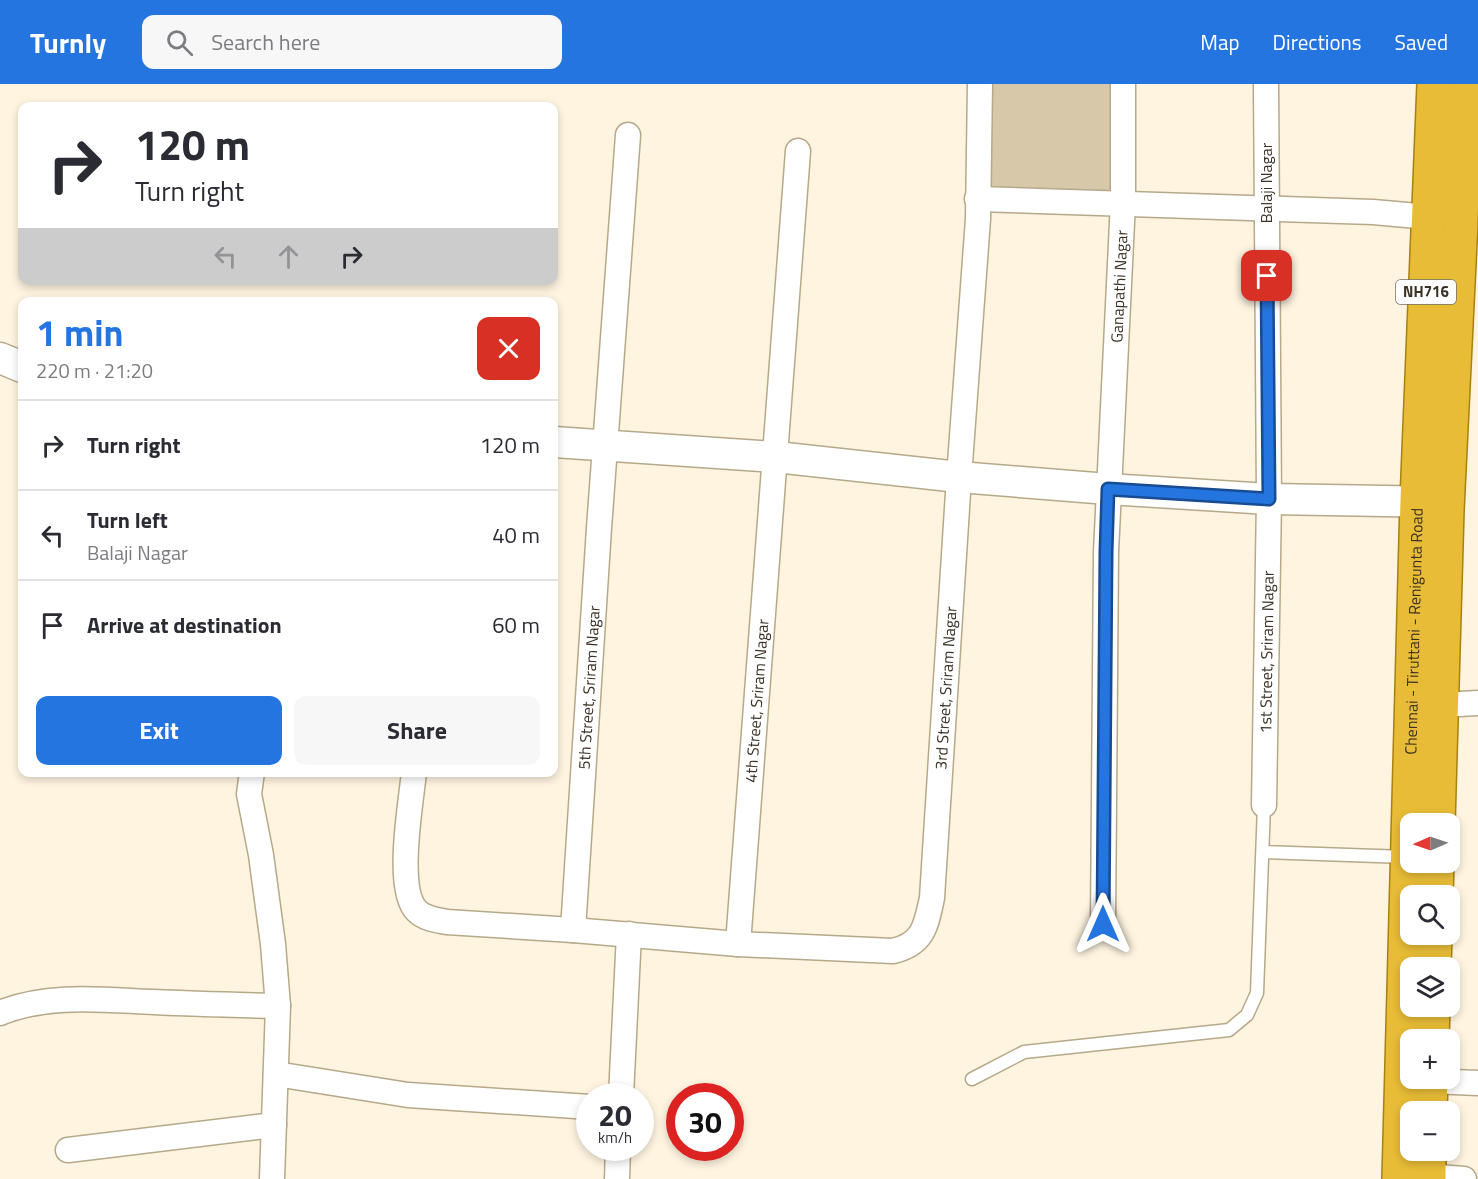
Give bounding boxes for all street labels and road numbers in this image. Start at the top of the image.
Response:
street label: Balaji Nagar [1254,142,1278,223]
street label: Ganapathi Nagar [1104,229,1134,343]
road number: NH716 [1396,280,1456,304]
street label: Chennai - Tiruttani - Renigunta Road [1398,508,1429,755]
street label: 1st Street, Sriram Nagar [1253,570,1280,734]
street label: 5th Street, Sriram Nagar [571,604,606,770]
street label: 3rd Street, Sriram Nagar [928,605,963,770]
street label: 4th Street, Sriram Nagar [738,618,775,783]

